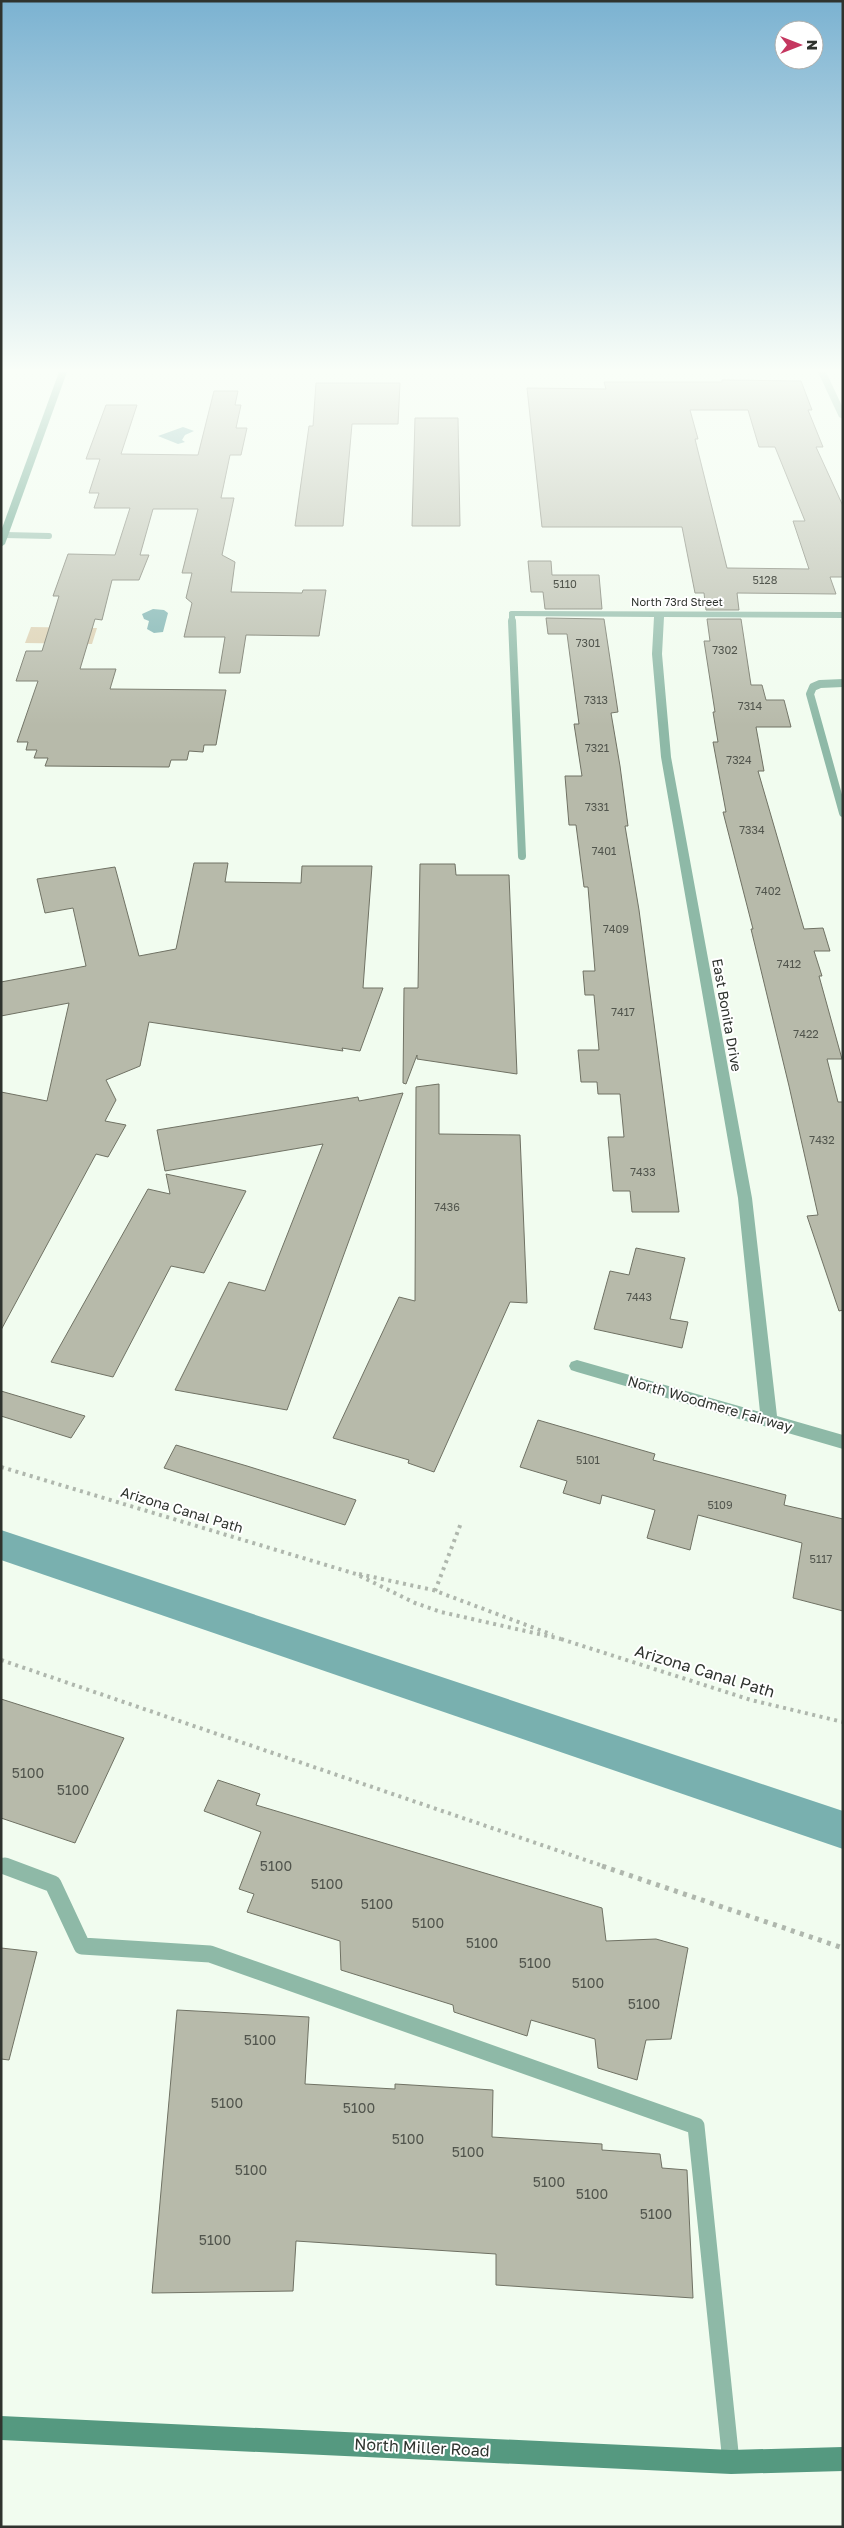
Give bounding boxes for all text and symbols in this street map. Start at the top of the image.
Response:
north arrow [774,20,824,70]
text: N [804,40,821,50]
house number: 5128 [753,573,778,586]
house number: 5110 [553,577,577,590]
street label: North 73rd Street [631,595,723,608]
house number: 7301 [576,636,600,649]
house number: 7302 [712,643,738,656]
house number: 7313 [584,693,608,706]
house number: 7314 [738,699,762,712]
house number: 7321 [585,741,609,754]
house number: 7324 [726,753,752,766]
house number: 7331 [585,800,609,813]
house number: 7334 [739,823,765,836]
house number: 7401 [592,844,616,857]
house number: 7402 [755,884,781,897]
house number: 7409 [603,922,629,935]
street label: East Bonita Drive [709,957,746,1073]
house number: 7412 [777,957,801,970]
house number: 7417 [611,1005,635,1018]
house number: 7422 [793,1027,819,1040]
house number: 7432 [809,1133,835,1146]
house number: 7433 [630,1165,656,1178]
house number: 7436 [434,1200,460,1213]
house number: 7443 [626,1290,652,1303]
street label: North Woodmere Fairway [626,1372,794,1435]
house number: 5101 [576,1453,600,1466]
street label: Arizona Canal Path [119,1483,245,1536]
house number: 5109 [707,1498,733,1511]
house number: 5117 [810,1552,833,1565]
street label: Arizona Canal Path [633,1640,777,1702]
house number: 5100 [12,1764,44,1781]
house number: 5100 [57,1781,89,1798]
house number: 5100 [260,1857,292,1874]
house number: 5100 [311,1875,343,1892]
house number: 5100 [361,1895,393,1912]
house number: 5100 [412,1914,444,1931]
house number: 5100 [466,1934,498,1951]
house number: 5100 [519,1954,551,1971]
house number: 5100 [572,1974,604,1991]
house number: 5100 [628,1995,660,2012]
house number: 5100 [244,2031,276,2048]
house number: 5100 [211,2094,243,2111]
house number: 5100 [343,2099,375,2116]
house number: 5100 [392,2130,424,2147]
house number: 5100 [452,2143,484,2160]
house number: 5100 [235,2161,267,2178]
house number: 5100 [533,2173,565,2190]
house number: 5100 [576,2185,608,2202]
house number: 5100 [640,2205,672,2222]
house number: 5100 [199,2231,231,2248]
street label: North Miller Road [354,2433,490,2461]

